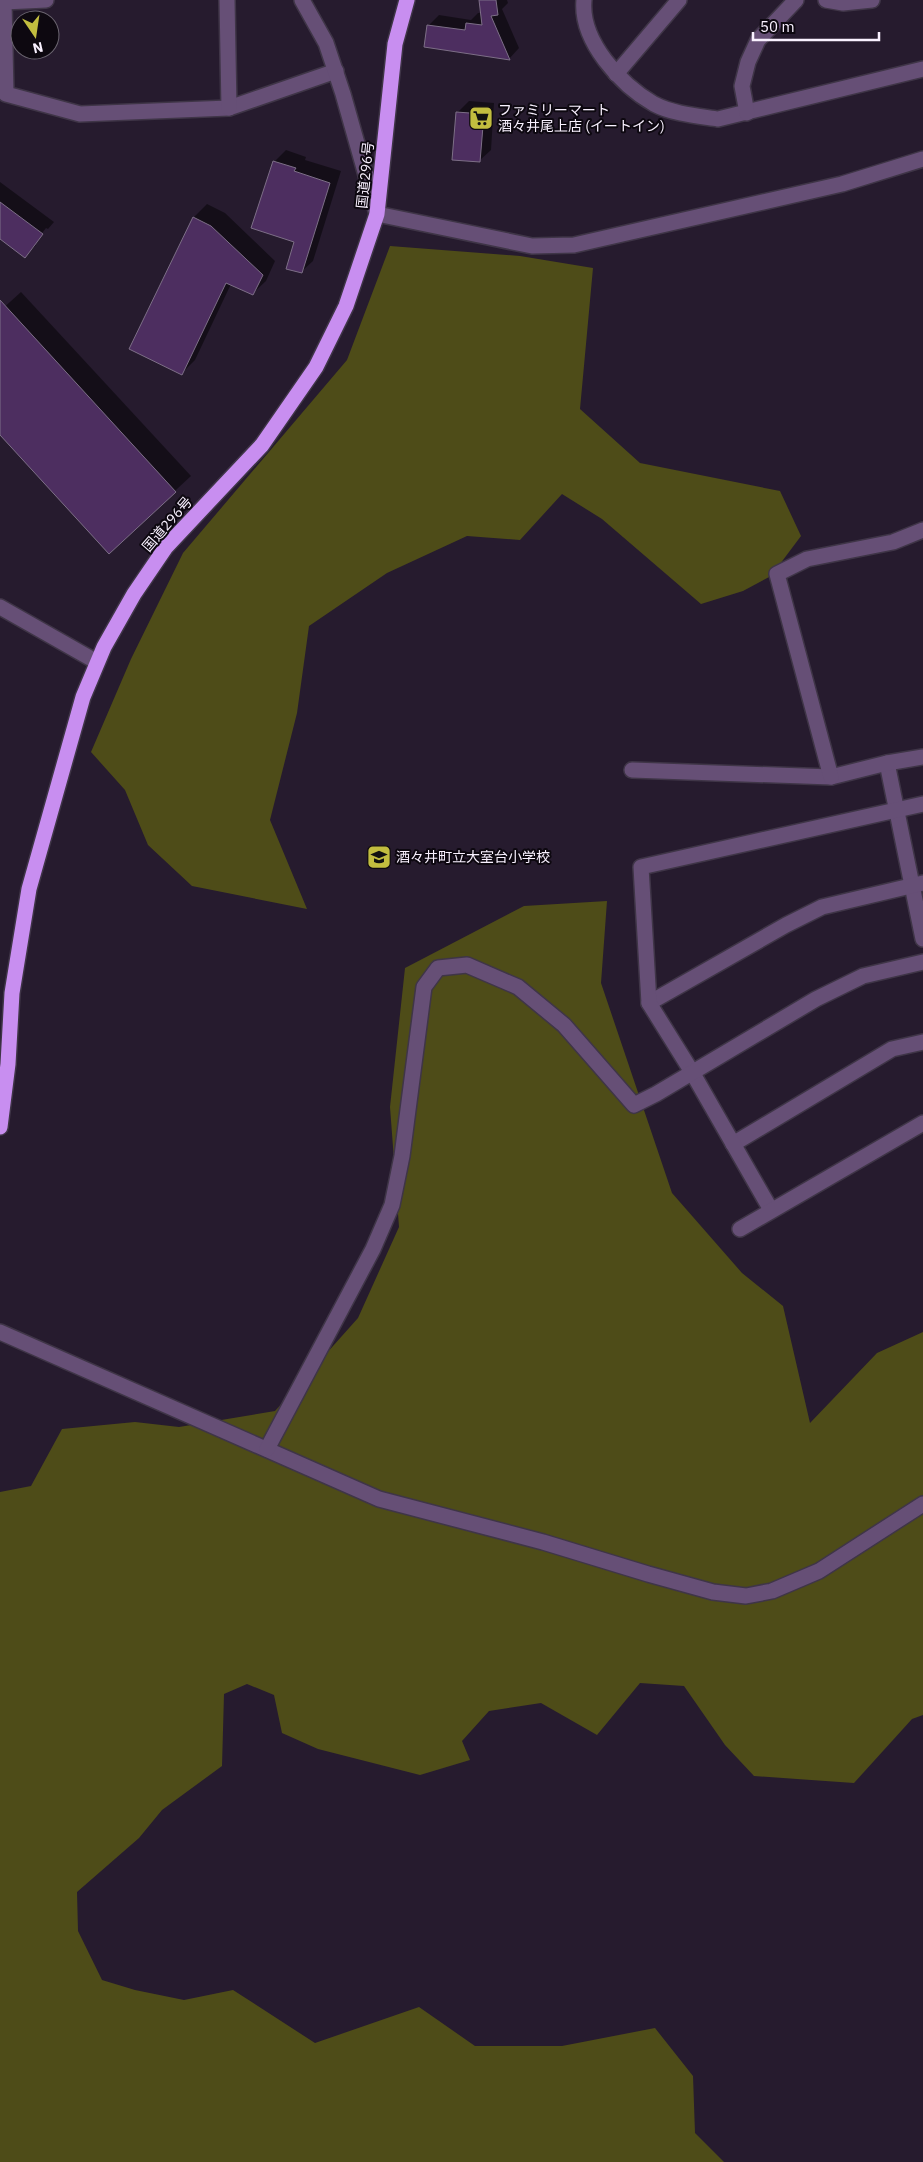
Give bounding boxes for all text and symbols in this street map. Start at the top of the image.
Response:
north arrow [10,10,60,60]
scale bar [753,10,879,42]
text: 50 m [760,17,795,36]
text: N [31,38,45,58]
place label: ファミリーマート 酒々井尾上店 (イートイン) [498,101,665,135]
supermarket icon: ファミリーマート 酒々井尾上店 (イートイン) [468,105,494,131]
street label: 国道296号 [353,141,377,209]
street label: 国道296号 [138,493,196,555]
school or university icon: 酒々井町立大室台小学校 [366,844,392,870]
place label: 酒々井町立大室台小学校 [396,848,550,866]

